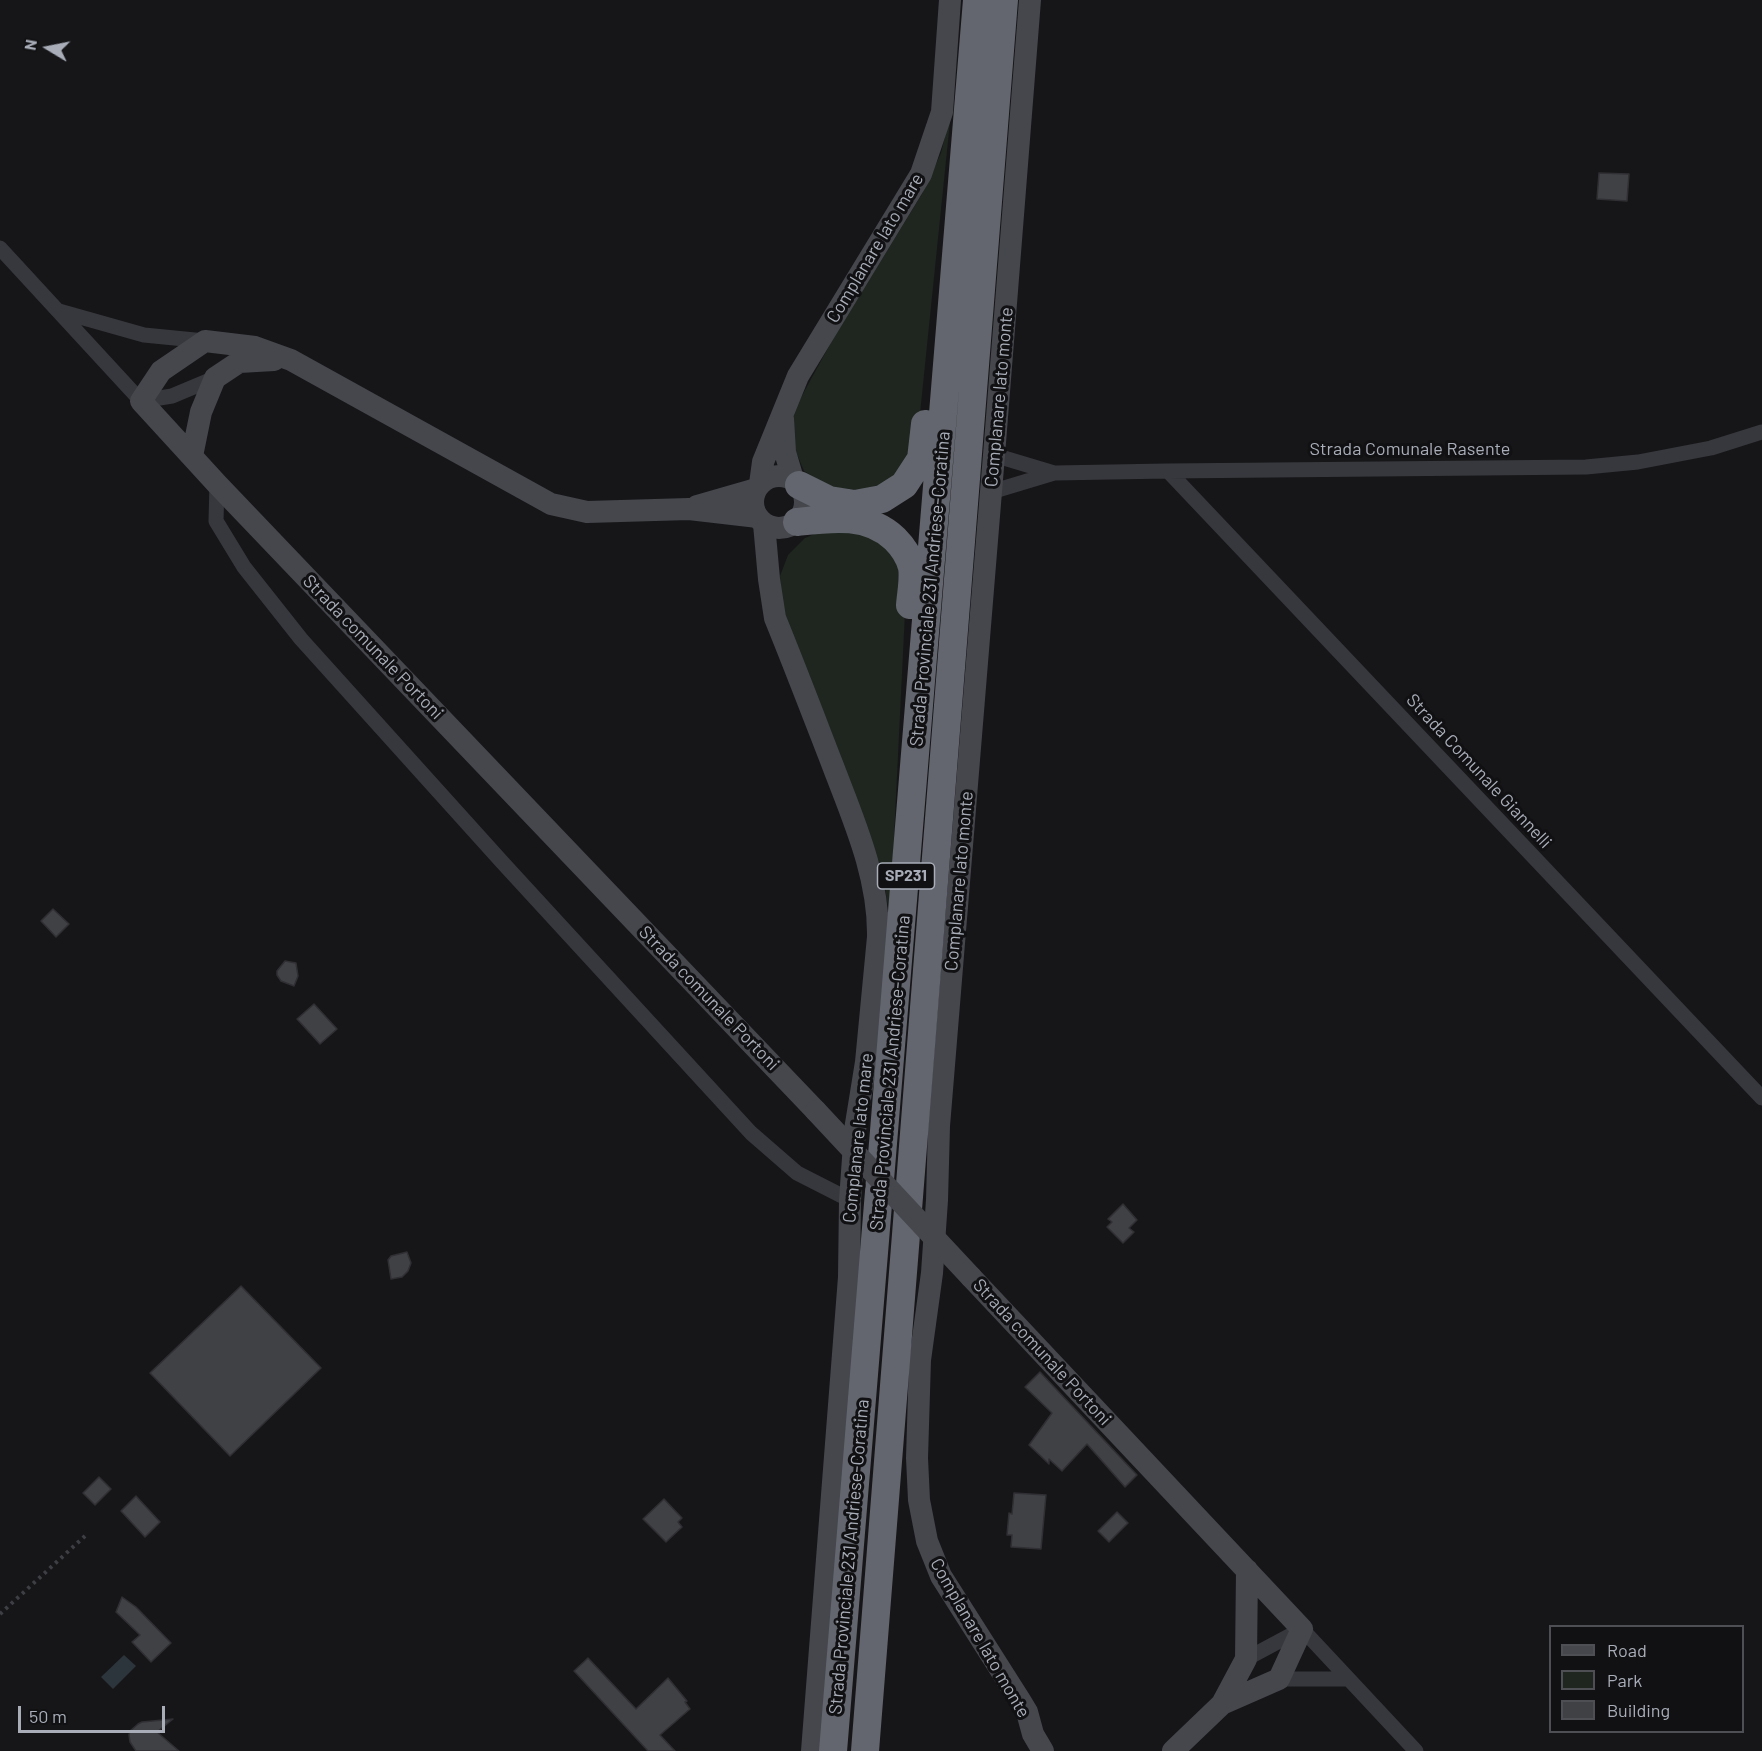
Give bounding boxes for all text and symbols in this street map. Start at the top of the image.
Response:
north arrow [18,18,78,78]
text: N [20,38,40,52]
street label: Complanare lato mare [822,169,928,327]
street label: Complanare lato monte [980,306,1018,488]
street label: Strada Provinciale 231 Andriese-Coratina [905,430,955,748]
street label: Strada Comunale Rasente [1310,438,1510,460]
street label: Strada comunale Portoni [298,570,448,724]
street label: Strada Comunale Giannelli [1402,689,1556,853]
street label: Complanare lato monte [940,790,978,972]
road number: SP231 [878,863,934,889]
street label: Strada Provinciale 231 Andriese-Coratina [865,914,915,1232]
street label: Strada comunale Portoni [634,921,784,1075]
street label: Complanare lato mare [838,1052,878,1224]
street label: Strada comunale Portoni [968,1274,1116,1430]
street label: Strada Provinciale 231 Andriese-Coratina [824,1398,874,1716]
street label: Complanare lato monte [926,1554,1034,1722]
legend [1549,1625,1744,1733]
text: Road [1607,1639,1647,1661]
text: Park [1607,1669,1642,1691]
scale bar [21,1694,168,1732]
text: Building [1607,1699,1670,1721]
text: 50 m [29,1705,67,1727]

